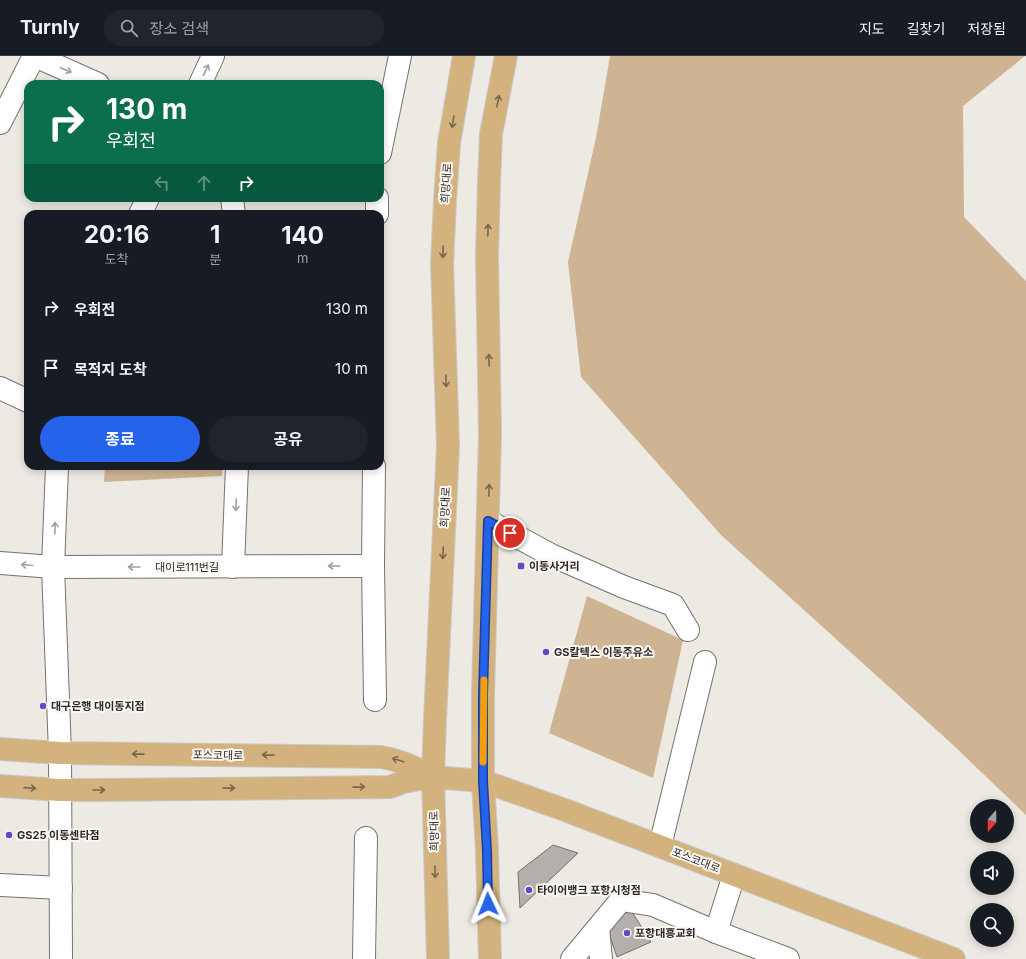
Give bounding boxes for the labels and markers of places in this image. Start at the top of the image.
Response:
pin [493,516,527,550]
place label: 이동사거리 [529,559,580,573]
marker: 이동사거리 [516,561,526,571]
place label: GS칼텍스 이동주유소 [554,645,653,659]
marker: GS칼텍스 이동주유소 [541,647,551,657]
place label: 대구은행 대이동지점 [51,699,145,713]
marker: 대구은행 대이동지점 [38,701,48,711]
place label: GS25 이동센타점 [17,828,100,842]
marker: GS25 이동센타점 [4,830,14,840]
place label: 타이어뱅크 포항시청점 [537,883,641,897]
marker: 타이어뱅크 포항시청점 [524,885,534,895]
place label: 포항대흥교회 [635,926,696,940]
marker: 포항대흥교회 [622,928,632,938]

